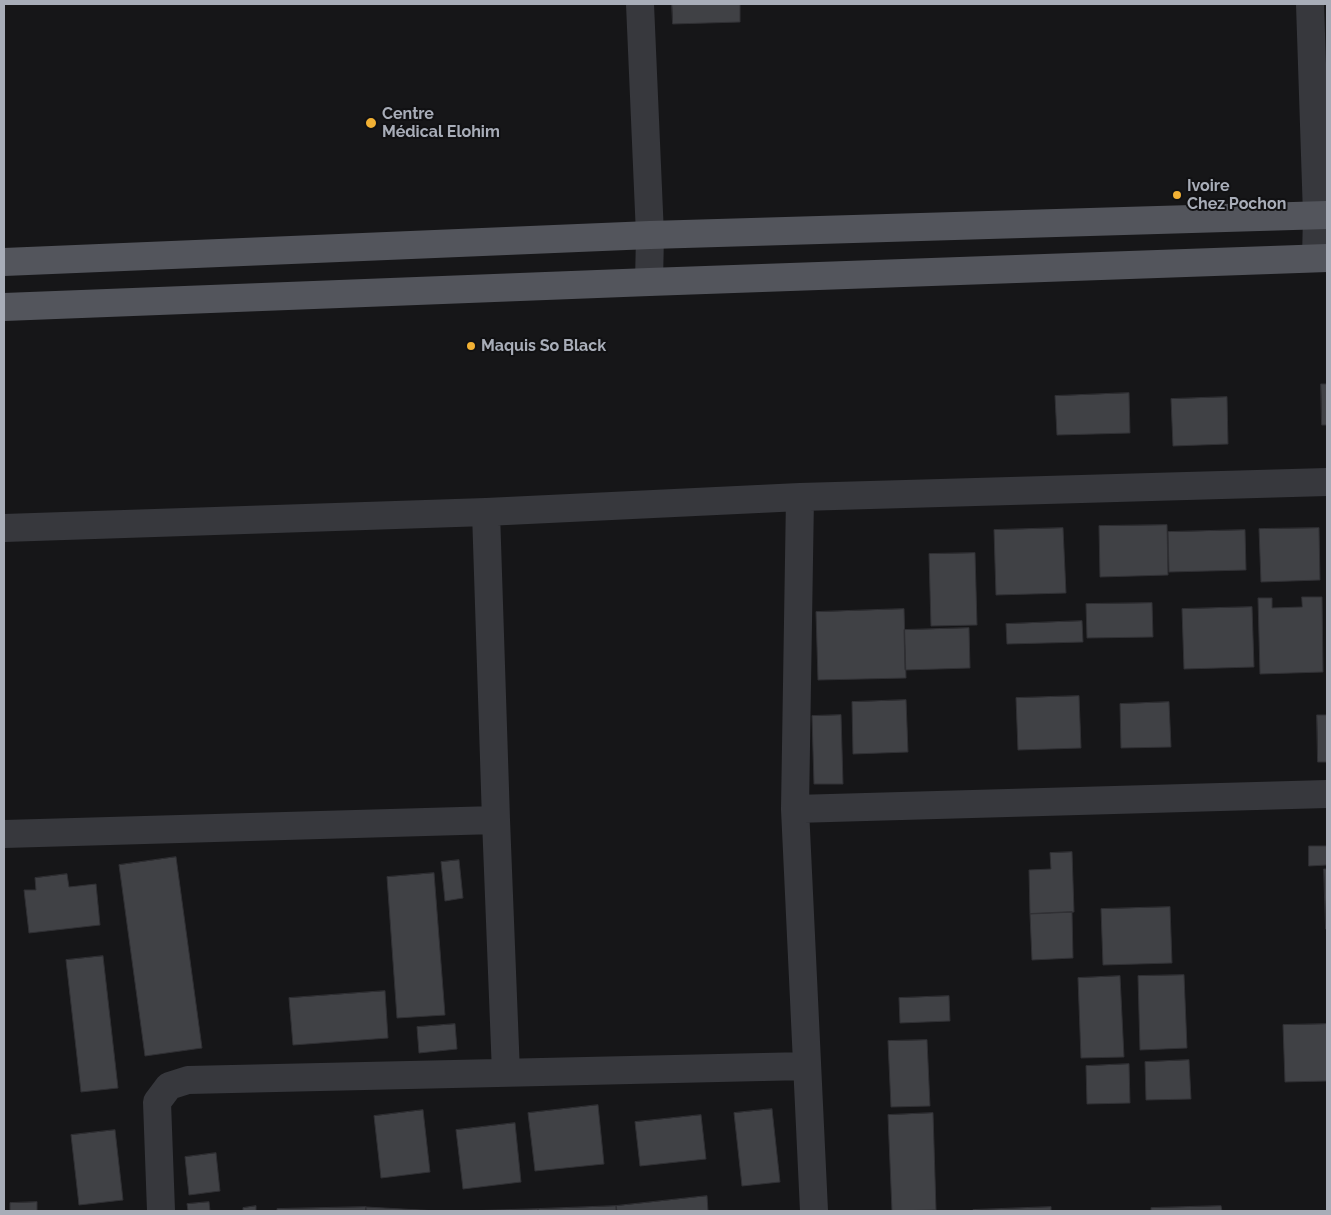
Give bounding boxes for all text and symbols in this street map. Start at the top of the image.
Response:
place label: Centre Médical Elohim [382,104,500,142]
marker: Centre Médical Elohim [364,116,378,130]
place label: Ivoire Chez Pochon [1187,176,1286,214]
marker: Ivoire Chez Pochon [1171,189,1183,201]
place label: Maquis So Black [481,336,606,356]
marker: Maquis So Black [465,340,477,352]

